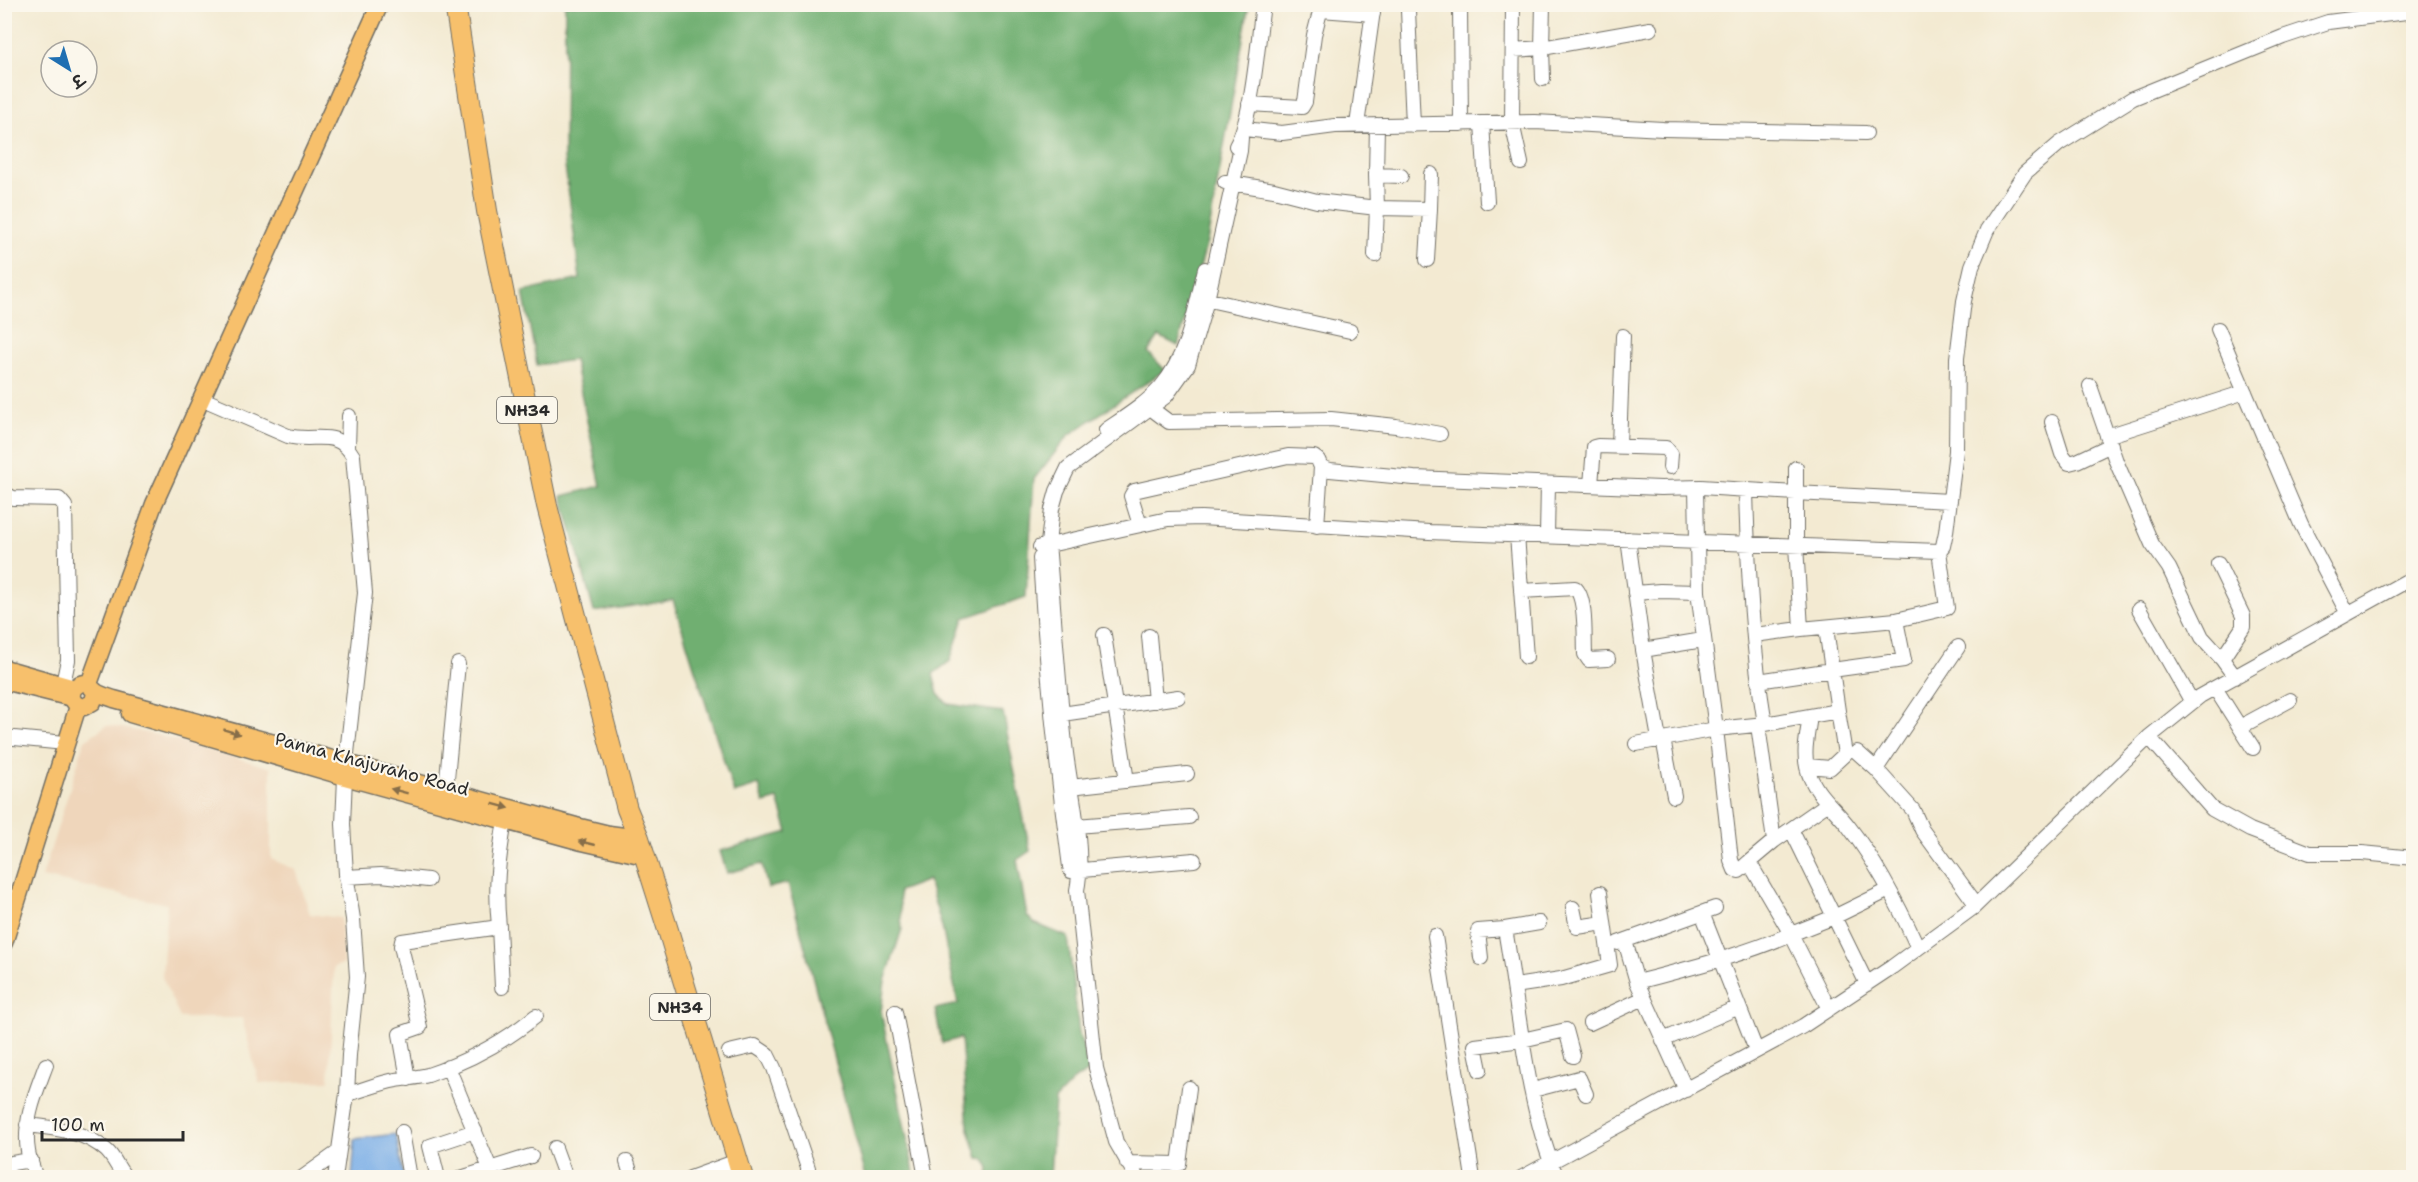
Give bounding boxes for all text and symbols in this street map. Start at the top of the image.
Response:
north arrow [39,39,99,99]
text: उ [66,68,90,93]
road number: NH34 [497,397,557,423]
street label: Panna Khajuraho Road [272,727,472,801]
one-way arrow [223,728,241,737]
one-way arrow [390,786,408,796]
one-way arrow [492,802,510,811]
one-way arrow [577,838,596,848]
road number: NH34 [650,994,710,1020]
scale bar [42,1104,183,1142]
text: 100 m [51,1113,105,1137]

